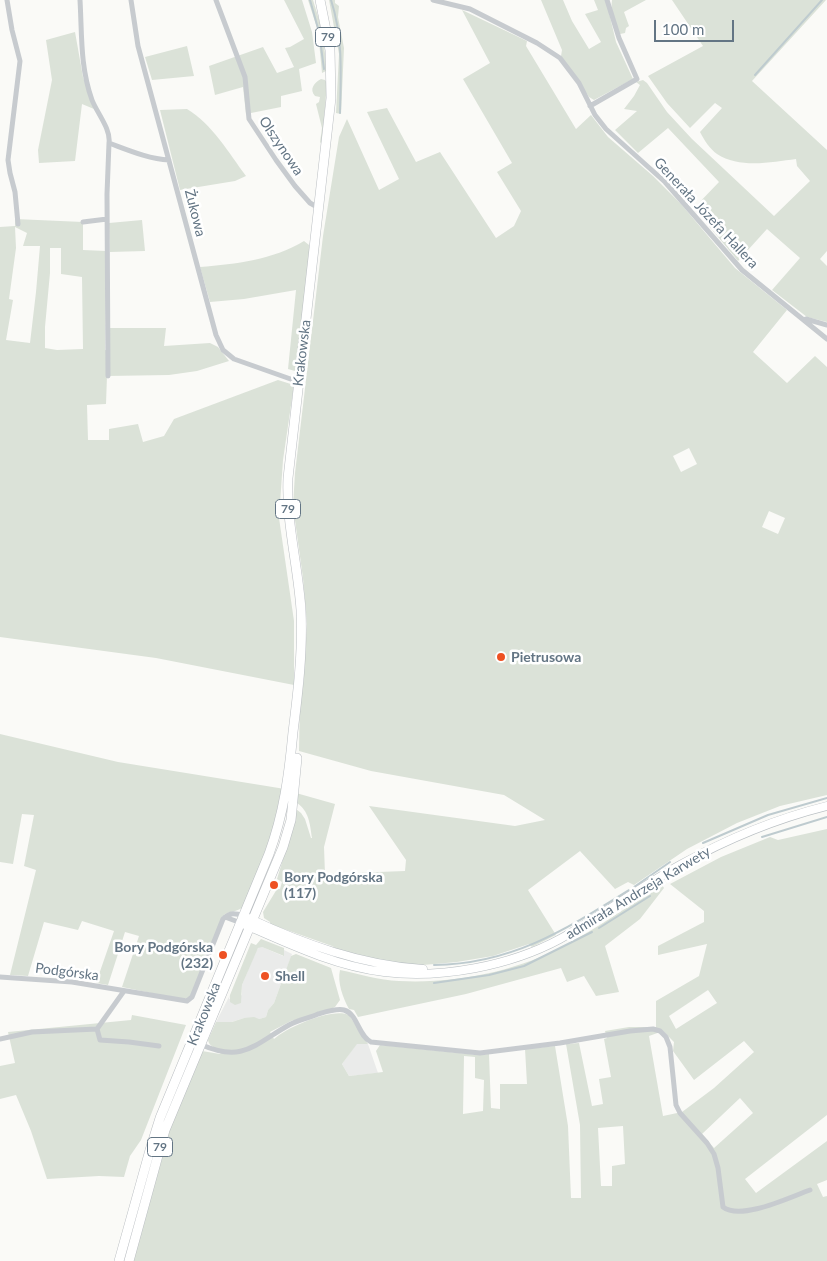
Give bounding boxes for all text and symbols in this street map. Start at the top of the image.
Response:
scale bar [657,10,737,42]
text: 100 m [662,20,704,38]
road number: 79 [316,28,340,46]
street label: Olszynowa [255,113,307,179]
street label: Generała Józefa Hallera [650,154,762,272]
street label: Żukowa [181,188,209,238]
street label: Krakowska [290,319,314,387]
road number: 79 [276,499,300,518]
place label: Pietrusowa [511,649,581,665]
marker: Pietrusowa [495,651,507,663]
street label: admirała Andrzeja Karwety [563,843,713,943]
place label: Bory Podgórska (117) [284,869,383,902]
marker: Bory Podgórska (117) [268,879,280,891]
place label: Bory Podgórska (232) [114,939,213,972]
marker: Bory Podgórska (232) [217,949,229,961]
street label: Podgórska [34,960,100,984]
place label: Shell [275,968,305,984]
marker: Shell [259,970,271,982]
street label: Krakowska [184,980,224,1048]
road number: 79 [148,1138,172,1156]

